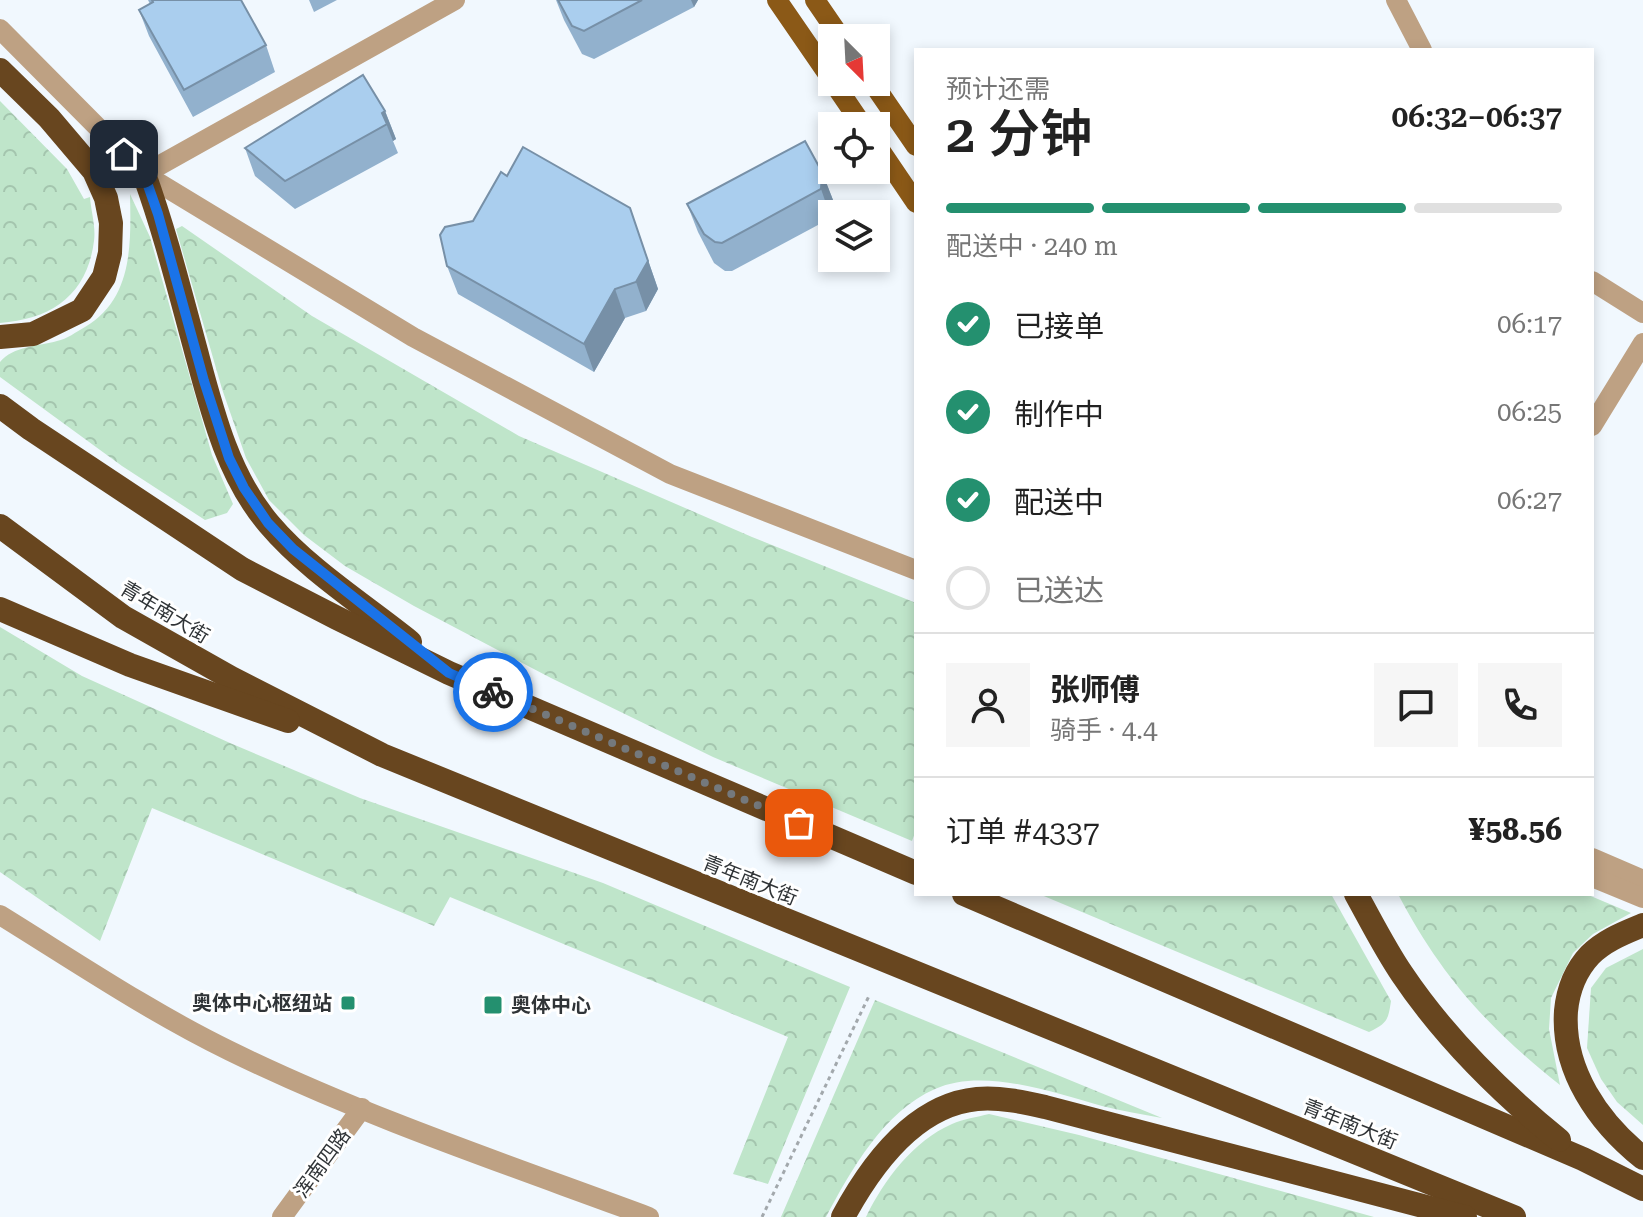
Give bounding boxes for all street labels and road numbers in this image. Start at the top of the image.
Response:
street label: 青年南大街 [116,576,214,648]
street label: 青年南大街 [699,850,801,910]
street label: 青年南大街 [1299,1094,1401,1154]
street label: 浑南四路 [289,1124,355,1202]

